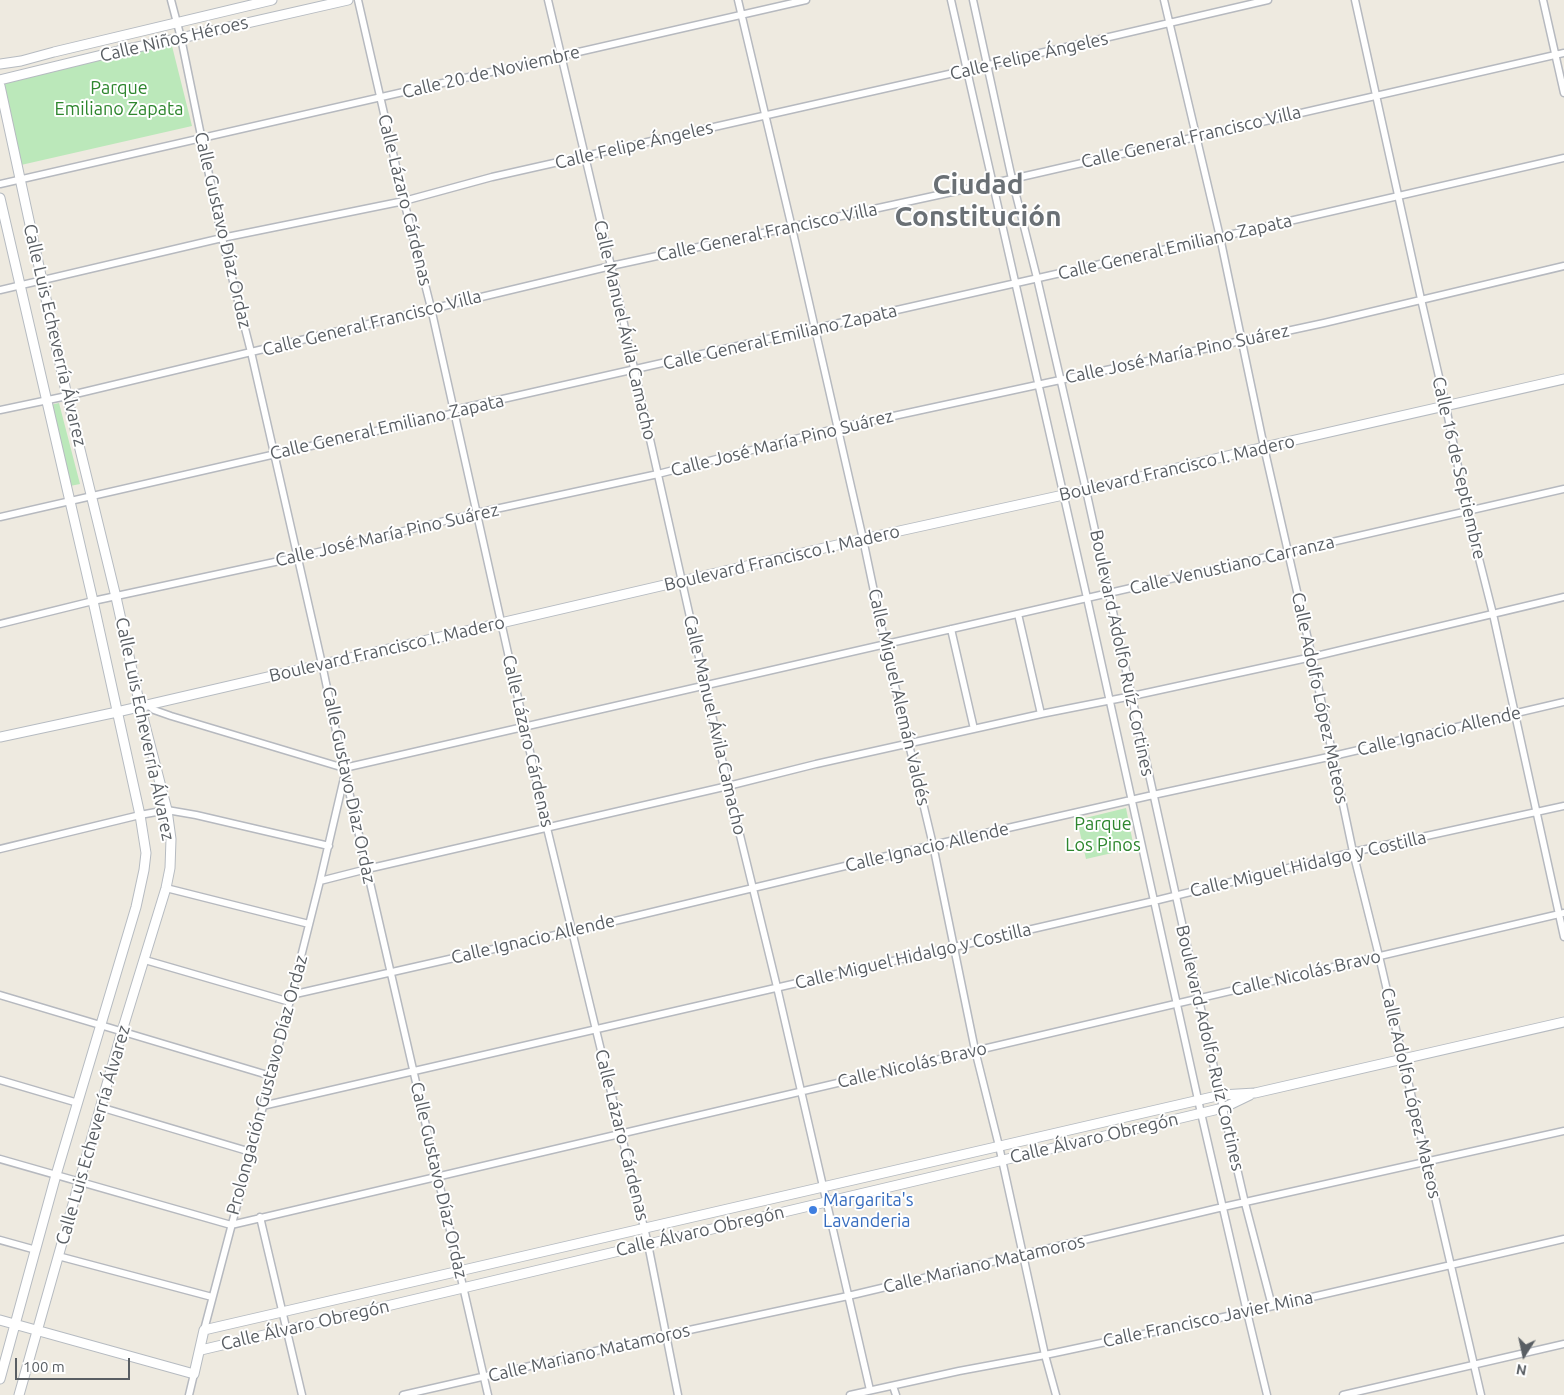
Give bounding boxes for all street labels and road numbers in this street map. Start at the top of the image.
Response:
street label: Calle Niños Héroes [98,11,250,67]
street label: Calle Felipe Ángeles [948,27,1110,85]
street label: Calle 20 de Noviembre [400,41,582,103]
street label: Calle General Francisco Villa [1079,101,1303,173]
street label: Calle Lázaro Cárdenas [373,112,437,288]
street label: Calle Felipe Ángeles [553,116,715,174]
street label: Calle Gustavo Díaz Ordaz [190,130,256,330]
street label: Calle General Francisco Villa [655,198,879,266]
street label: Calle General Emiliano Zapata [1056,210,1294,284]
street label: Calle Manuel Ávila Camacho [589,218,661,442]
street label: Calle Luis Echeverría Álvarez [19,222,91,448]
street label: Calle General Francisco Villa [260,285,484,361]
street label: Calle General Emiliano Zapata [661,300,899,374]
street label: Calle José María Pino Suárez [1063,320,1291,388]
street label: Calle 16 de Septiembre [1427,375,1491,561]
street label: Calle General Emiliano Zapata [268,390,506,464]
street label: Calle José María Pino Suárez [669,405,895,481]
street label: Boulevard Francisco I. Madero [1057,430,1297,506]
street label: Calle José María Pino Suárez [273,499,501,571]
street label: Boulevard Francisco I. Madero [662,520,902,596]
street label: Boulevard Adolfo Ruíz Cortines [1085,528,1159,778]
street label: Calle Venustiano Carranza [1128,531,1336,599]
street label: Calle Miguel Alemán Valdés [863,586,935,808]
street label: Calle Adolfo López Mateos [1287,590,1353,806]
street label: Boulevard Francisco I. Madero [267,611,507,687]
street label: Calle Manuel Ávila Camacho [679,613,751,837]
street label: Calle Luis Echeverría Álvarez [111,615,179,843]
street label: Calle Lázaro Cárdenas [498,653,558,829]
street label: Calle Gustavo Díaz Ordaz [318,684,380,886]
street label: Calle Ignacio Allende [1355,702,1523,760]
street label: Calle Ignacio Allende [843,818,1011,876]
street label: Calle Miguel Hidalgo y Costilla [1188,826,1428,902]
street label: Calle Ignacio Allende [449,910,617,968]
street label: Calle Miguel Hidalgo y Costilla [793,918,1033,994]
street label: Boulevard Adolfo Ruíz Cortines [1171,923,1249,1173]
street label: Calle Nicolás Bravo [1229,945,1383,1001]
street label: Prolongación Gustavo Díaz Ordaz [222,953,312,1217]
street label: Calle Adolfo López Mateos [1376,986,1446,1200]
street label: Calle Luis Echeverría Álvarez [51,1023,135,1247]
street label: Calle Nicolás Bravo [835,1037,989,1093]
street label: Calle Lázaro Cárdenas [590,1047,654,1223]
street label: Calle Gustavo Díaz Ordaz [406,1080,472,1280]
street label: Calle Álvaro Obregón [1008,1108,1180,1168]
street label: Calle Álvaro Obregón [614,1201,786,1261]
street label: Calle Mariano Matamoros [881,1230,1087,1298]
street label: Calle Francisco Javier Mina [1101,1286,1315,1352]
street label: Calle Álvaro Obregón [219,1295,391,1355]
street label: Calle Mariano Matamoros [486,1319,692,1387]

